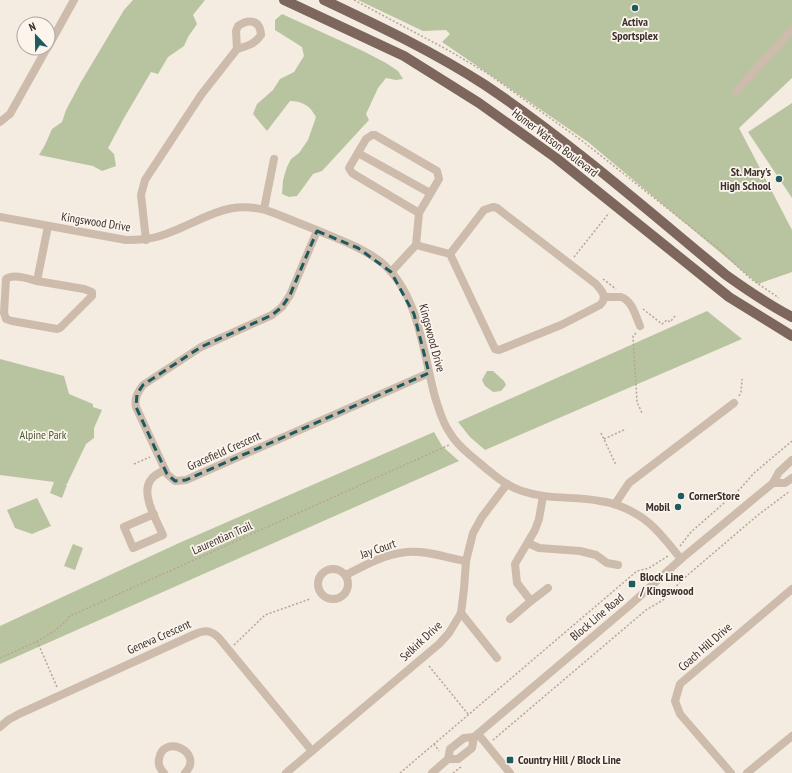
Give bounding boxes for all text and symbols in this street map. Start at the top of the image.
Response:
marker: Activa Sportsplex [630,3,640,13]
place label: Activa Sportsplex [612,14,659,43]
north arrow [16,16,56,56]
text: N [27,19,38,34]
street label: Homer Watson Boulevard [509,105,601,180]
place label: St. Mary's High School [720,164,771,193]
marker: St. Mary's High School [774,174,784,184]
street label: Kingswood Drive [60,209,132,234]
street label: Kingswood Drive [416,302,449,374]
park label: Alpine Park [20,427,67,442]
street label: Gracefield Crescent [185,427,264,473]
place label: CornerStore [689,488,740,503]
marker: CornerStore [676,491,686,501]
place label: Mobil [646,499,670,514]
marker: Mobil [673,502,683,512]
street label: Laurentian Trail [189,518,254,557]
street label: Jay Court [357,535,398,562]
place label: Block Line / Kingswood [639,569,694,598]
marker: Block Line / Kingswood [627,579,637,589]
street label: Block Line Road [567,590,627,643]
street label: Geneva Crescent [125,616,194,657]
street label: Selkirk Drive [396,617,445,664]
street label: Coach Hill Drive [675,619,735,674]
place label: Country Hill / Block Line [518,752,621,767]
marker: Country Hill / Block Line [505,755,515,765]

